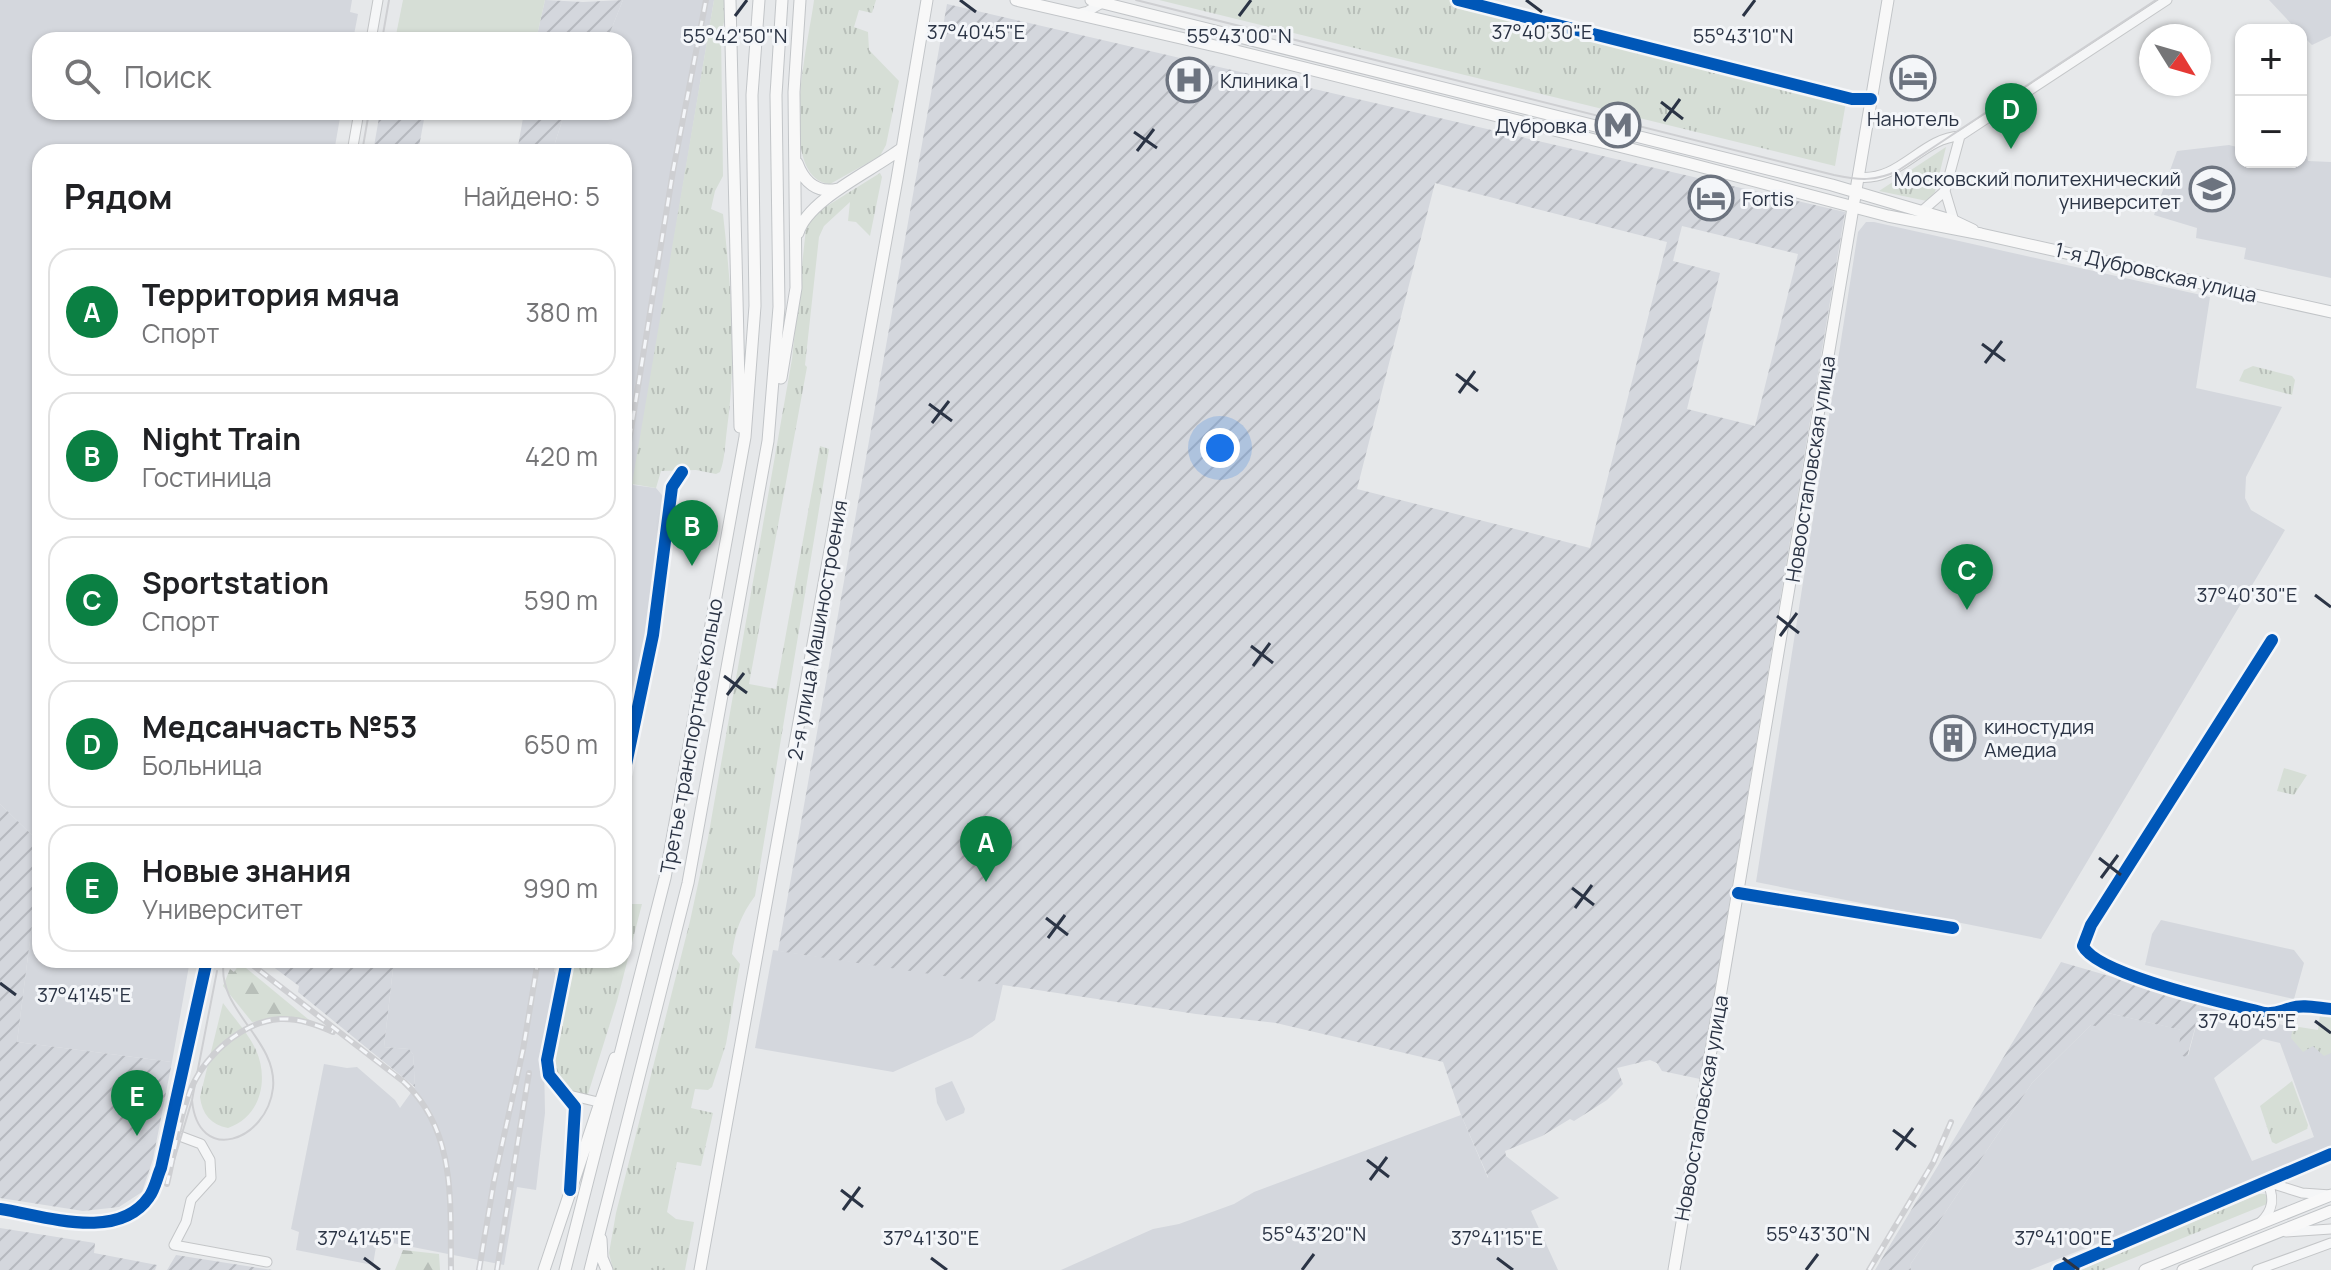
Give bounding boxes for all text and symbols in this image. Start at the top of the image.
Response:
text: 37°40'45"E [927,18,1025,45]
text: 37°40'30"E [1492,18,1592,45]
text: 55°42'50"N [683,22,787,49]
text: 55°43'00"N [1186,22,1292,49]
text: 55°43'10"N [1693,22,1793,49]
north arrow [2139,24,2211,96]
map controls [2235,24,2307,168]
button: + [2235,24,2307,96]
search box [32,32,632,120]
icon: search [60,54,104,98]
hotel icon: Нанотель [1889,54,1937,102]
text: Поиск [124,56,211,97]
hospital icon: Клиника 1 [1165,56,1213,104]
place label: Клиника 1 [1220,67,1310,94]
pin: D [1985,83,2037,149]
button: − [2235,96,2307,168]
metro station icon: Дубровка [1594,101,1642,149]
place label: Нанотель [1867,105,1959,132]
place label: Дубровка [1495,112,1587,139]
place label: Московский политехнический университет [1894,165,2181,215]
school or university icon: Московский политехнический университет [2188,165,2236,213]
text: Рядом [64,173,173,219]
hotel icon: Fortis [1687,174,1735,222]
text: Найдено: 5 [463,178,600,214]
place label: Fortis [1742,185,1794,212]
street label: 1-я Дубровская улица [2052,236,2260,308]
text: Территория мяча [142,274,400,315]
text: A [83,294,101,330]
text: 380 m [525,294,598,330]
text: Спорт [142,315,219,351]
street label: Новоостаповская улица [1779,354,1841,584]
text: Night Train [142,418,301,459]
your location [1200,428,1240,468]
text: B [84,438,100,474]
text: 420 m [525,438,598,474]
text: Гостиница [142,459,272,495]
street label: 2-я улица Машиностроения [781,498,853,762]
pin: B [666,500,718,566]
pin: C [1941,544,1993,610]
text: Sportstation [142,562,329,603]
text: 37°40'30"E [2197,581,2297,608]
text: C [82,582,102,618]
text: 590 m [524,582,598,618]
street label: Третье транспортное кольцо [653,596,729,876]
text: Спорт [142,603,219,639]
text: Медсанчасть №53 [142,706,417,747]
place label: киностудия Амедиа [1984,713,2094,763]
building icon: киностудия Амедиа [1929,714,1977,762]
text: D [83,726,101,762]
text: 650 m [524,726,598,762]
text: Больница [142,747,262,783]
pin: A [960,816,1012,882]
text: Новые знания [142,850,351,891]
text: E [84,870,100,906]
text: 990 m [523,870,598,906]
text: Университет [142,891,303,927]
text: 37°41'45"E [37,981,131,1008]
street label: Новоостаповская улица [1668,993,1734,1223]
text: 37°40'45"E [2198,1007,2296,1034]
pin: E [111,1070,163,1136]
text: 55°43'20"N [1262,1220,1366,1247]
text: 55°43'30"N [1766,1220,1870,1247]
text: 37°41'45"E [317,1224,411,1251]
text: 37°41'30"E [883,1224,979,1251]
text: 37°41'15"E [1451,1224,1543,1251]
text: 37°41'00"E [2014,1224,2112,1251]

